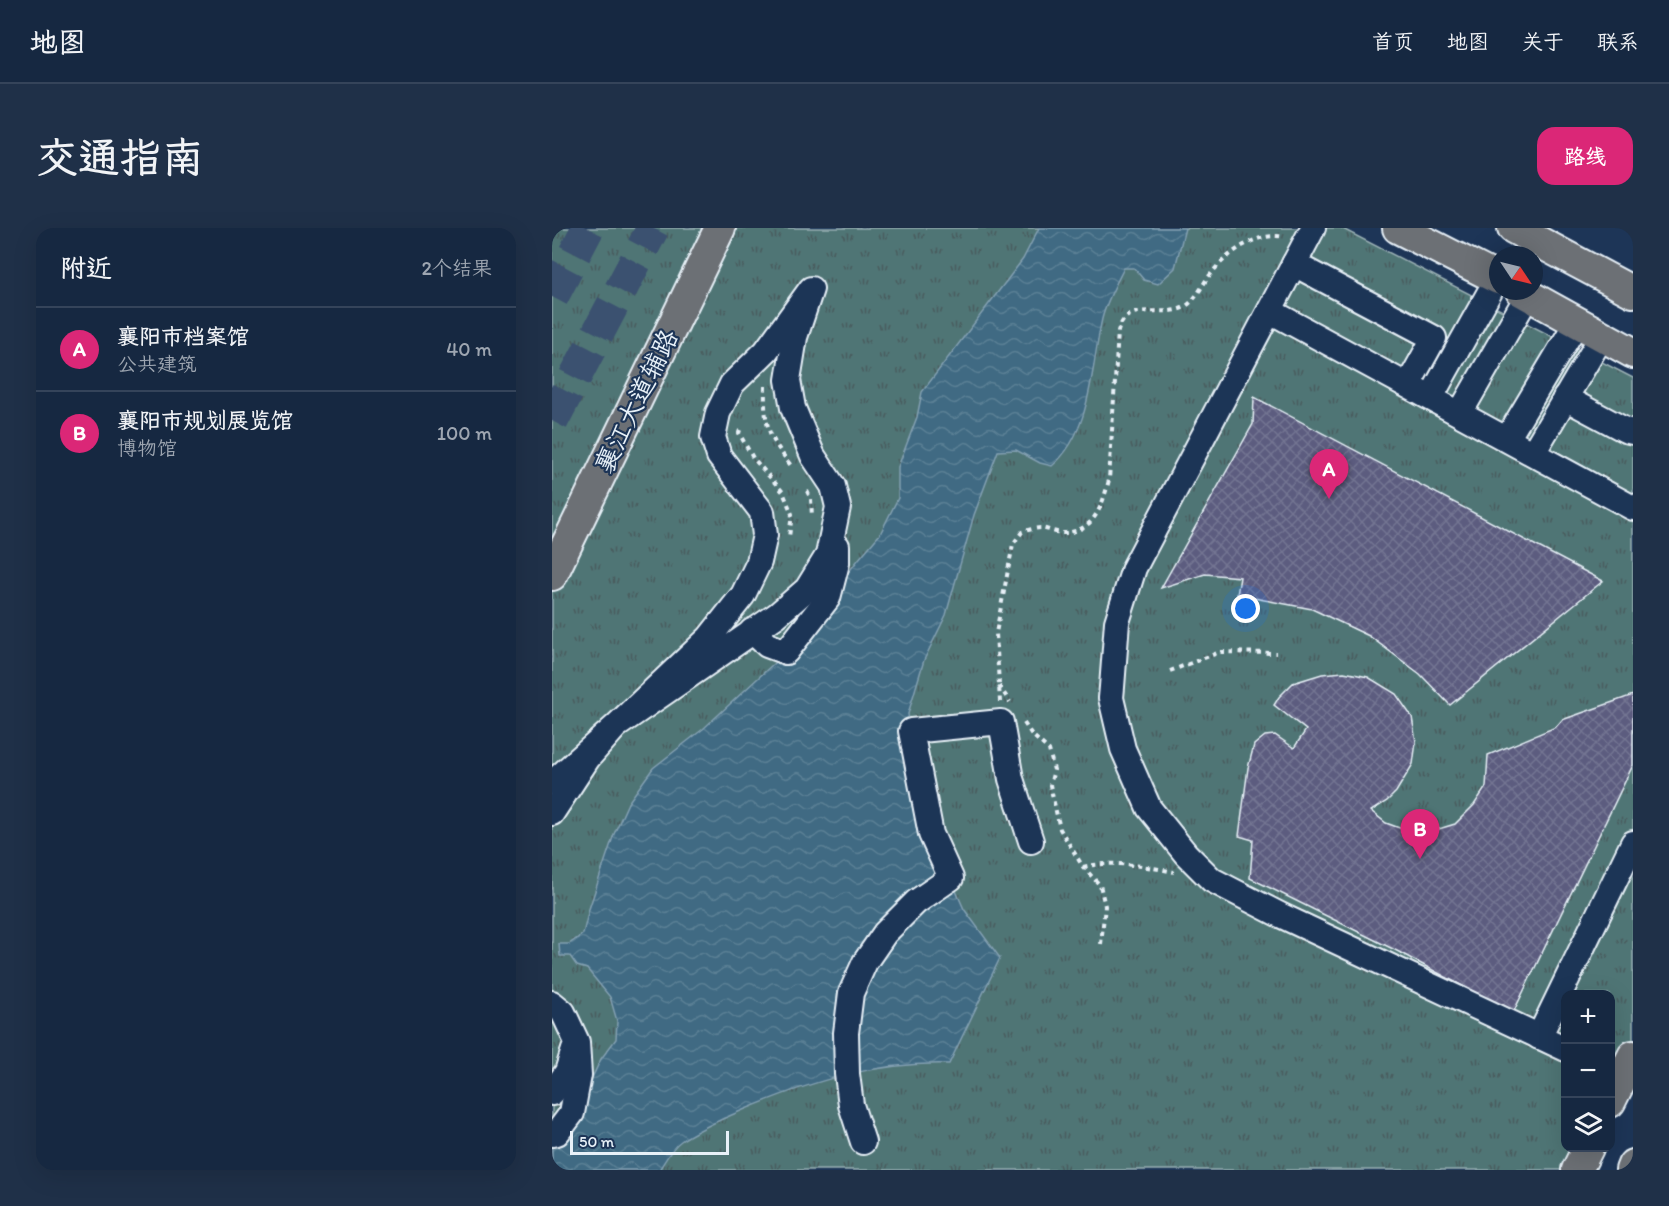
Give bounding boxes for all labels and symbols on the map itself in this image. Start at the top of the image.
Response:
north arrow [1489,246,1543,300]
street label: 襄江大道辅路 [587,324,685,478]
pin: A [1310,450,1348,499]
your location [1231,594,1260,623]
pin: B [1400,810,1440,859]
scale bar [570,1128,729,1156]

